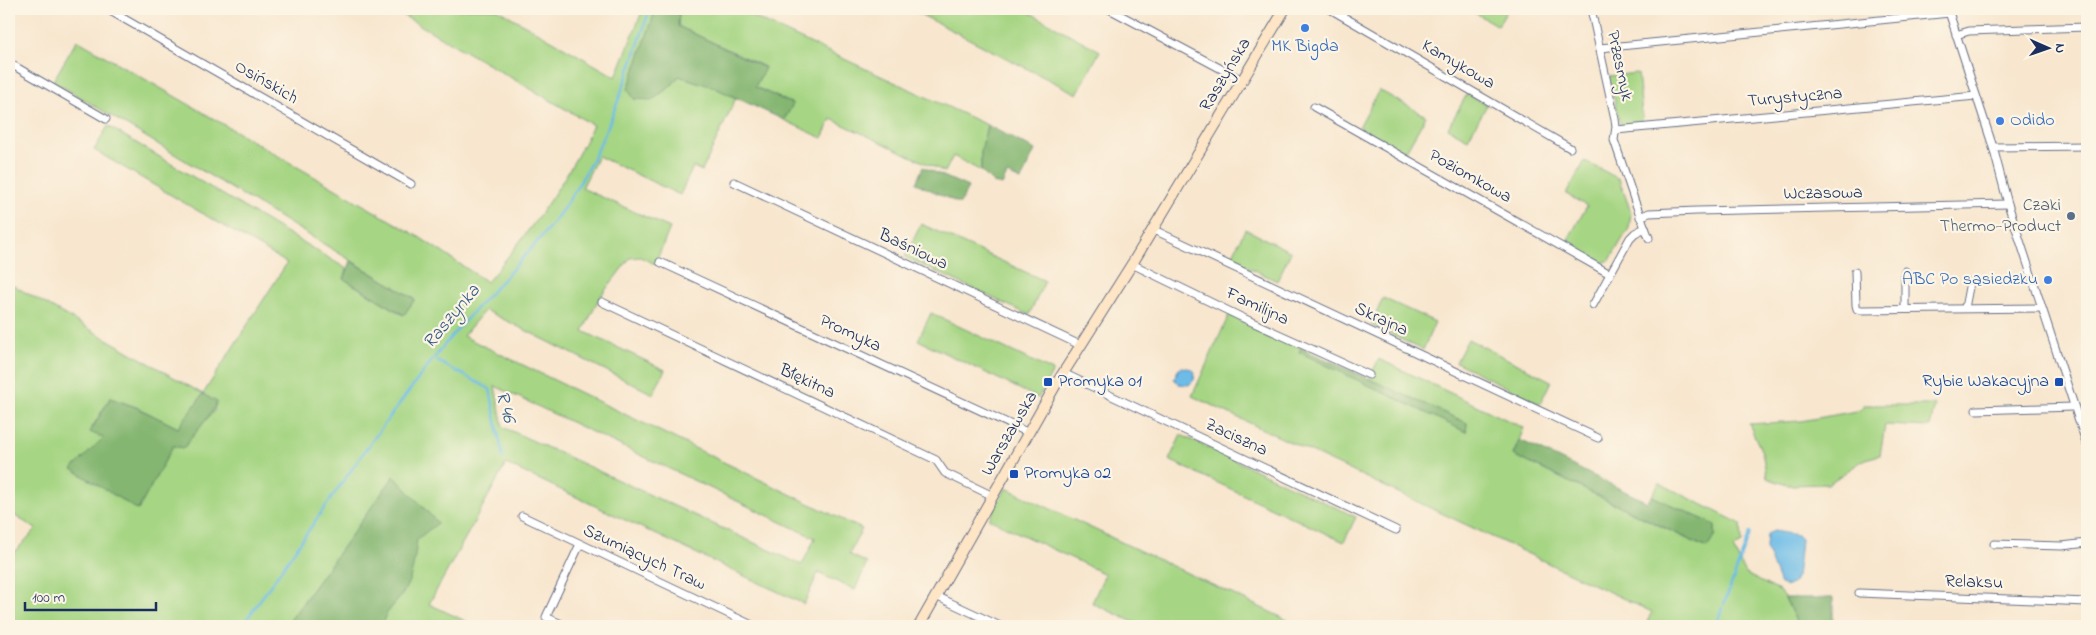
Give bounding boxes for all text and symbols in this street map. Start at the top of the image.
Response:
marker: MK Bigda [1299,22,1311,34]
north arrow [2024,22,2074,72]
street label: Przesmyk [1599,28,1639,104]
street label: Raszyńska [1194,33,1258,117]
street label: Kamykowa [1416,33,1500,97]
place label: MK Bigda [1271,34,1339,61]
text: N [2049,43,2070,53]
street label: Osińskich [229,54,303,112]
street label: Turystyczna [1747,81,1843,115]
place label: Odido [2010,108,2055,134]
marker: Odido [1994,115,2006,127]
street label: Poziomkowa [1424,143,1516,211]
street label: Wczasowa [1783,180,1863,208]
place label: Czaki Thermo-Product [1940,193,2061,240]
marker: Czaki Thermo-Product [2065,210,2077,222]
street label: Baśniowa [873,222,952,277]
place label: ABC Po sąsiedzku [1902,267,2038,293]
marker: ABC Po sąsiedzku [2042,274,2054,286]
water label: Raszynka [417,278,488,355]
street label: Familijna [1220,281,1293,333]
street label: Skrajna [1350,296,1412,344]
street label: Promyka [815,308,885,360]
street label: Błękitna [774,357,839,406]
place label: Promyka 01 [1058,369,1142,395]
place label: Rybie Wakacyjna [1922,369,2049,395]
marker: Promyka 01 [1042,376,1054,388]
marker: Rybie Wakacyjna [2053,376,2065,388]
street label: Warszawska [975,387,1045,481]
water label: R 46 [488,388,523,428]
street label: Zaciszna [1200,412,1272,464]
place label: Promyka 02 [1024,461,1111,487]
marker: Promyka 02 [1008,468,1020,480]
street label: Szumiących Traw [578,518,710,598]
street label: Relaksu [1945,569,2003,597]
scale bar [25,580,156,612]
text: 100 m [32,587,65,609]

